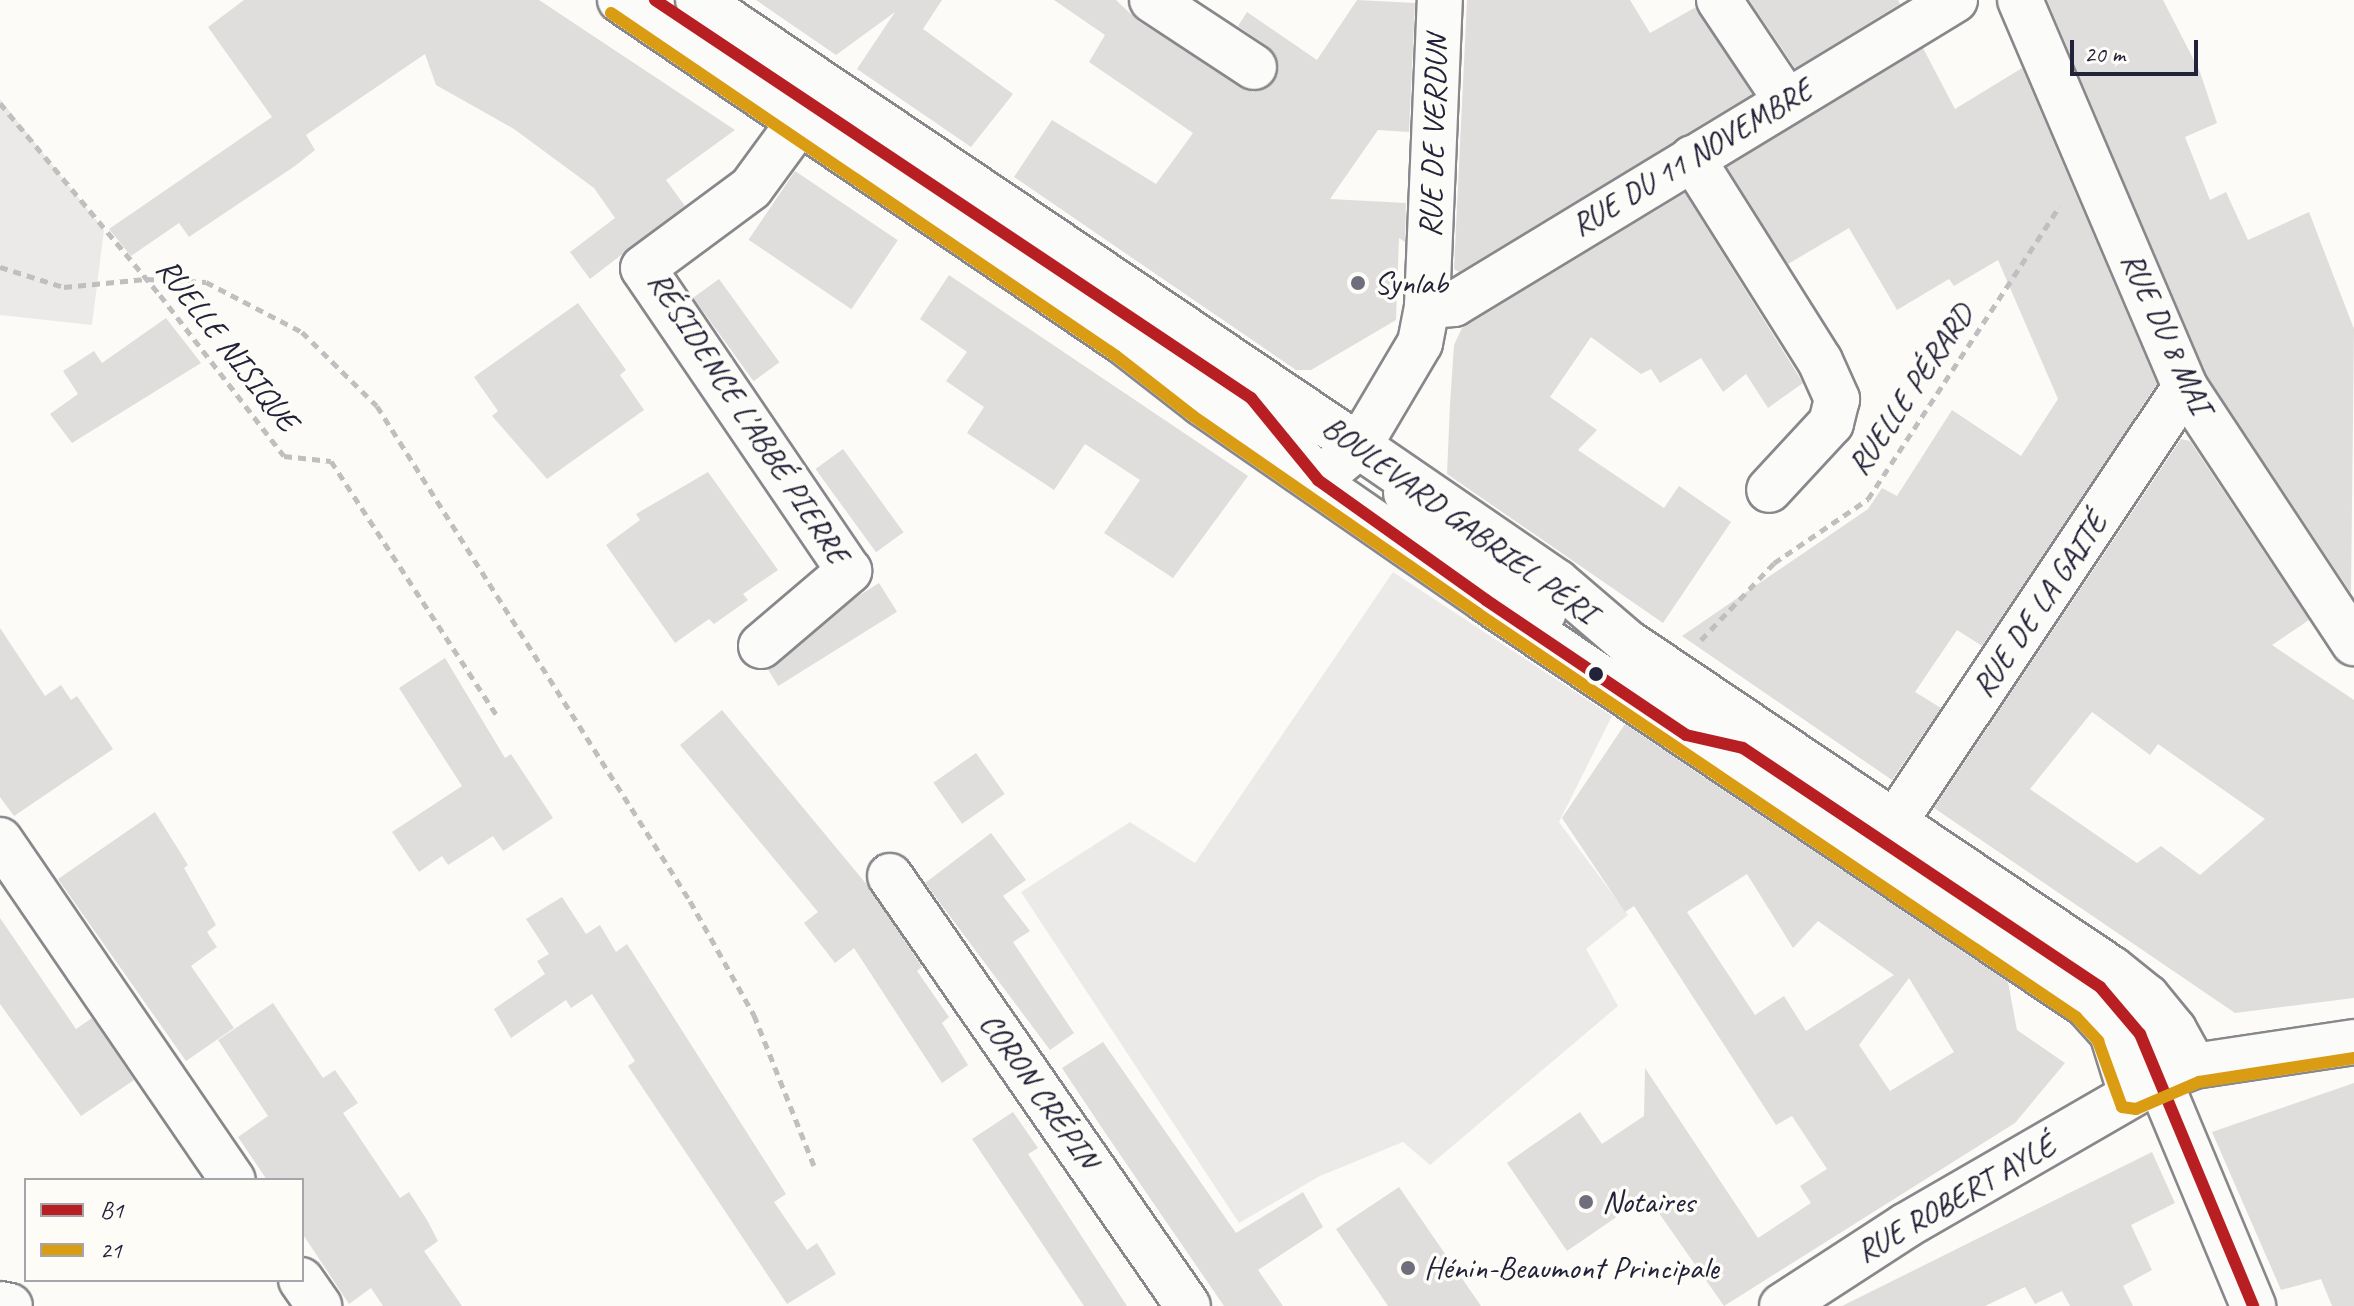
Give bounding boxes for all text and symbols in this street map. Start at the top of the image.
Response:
scale bar [2074,24,2202,74]
street label: RUE DE VERDUN [1411,35,1457,237]
text: 20 m [2084,39,2125,69]
street label: RUE DU 11 NOVEMBRE [1565,71,1819,245]
street label: RUE DU 8 MAI [2112,247,2220,419]
street label: RUELLE NISIQUE [148,251,306,439]
place label: Synlab [1374,264,1448,302]
street label: RÉSIDENCE L'ABBÉ PIERRE [639,265,857,571]
marker: Synlab [1349,274,1367,292]
street label: RUELLE PÉRARD [1840,297,1982,483]
street label: BOULEVARD GABRIEL PÉRI [1315,408,1603,632]
street label: RUE DE LA GAITÉ [1964,505,2116,705]
unlabelled marker [1588,666,1604,682]
street label: CORON CRÉPIN [971,1006,1107,1176]
street label: RUE ROBERT AYLÉ [1850,1127,2062,1271]
legend [24,1178,304,1282]
place label: Notaires [1602,1183,1695,1221]
marker: Notaires [1577,1193,1595,1211]
text: B1 [100,1195,123,1225]
text: 21 [100,1235,122,1265]
place label: Hénin-Beaumont Principale [1424,1249,1718,1287]
marker: Hénin-Beaumont Principale [1399,1259,1417,1277]

